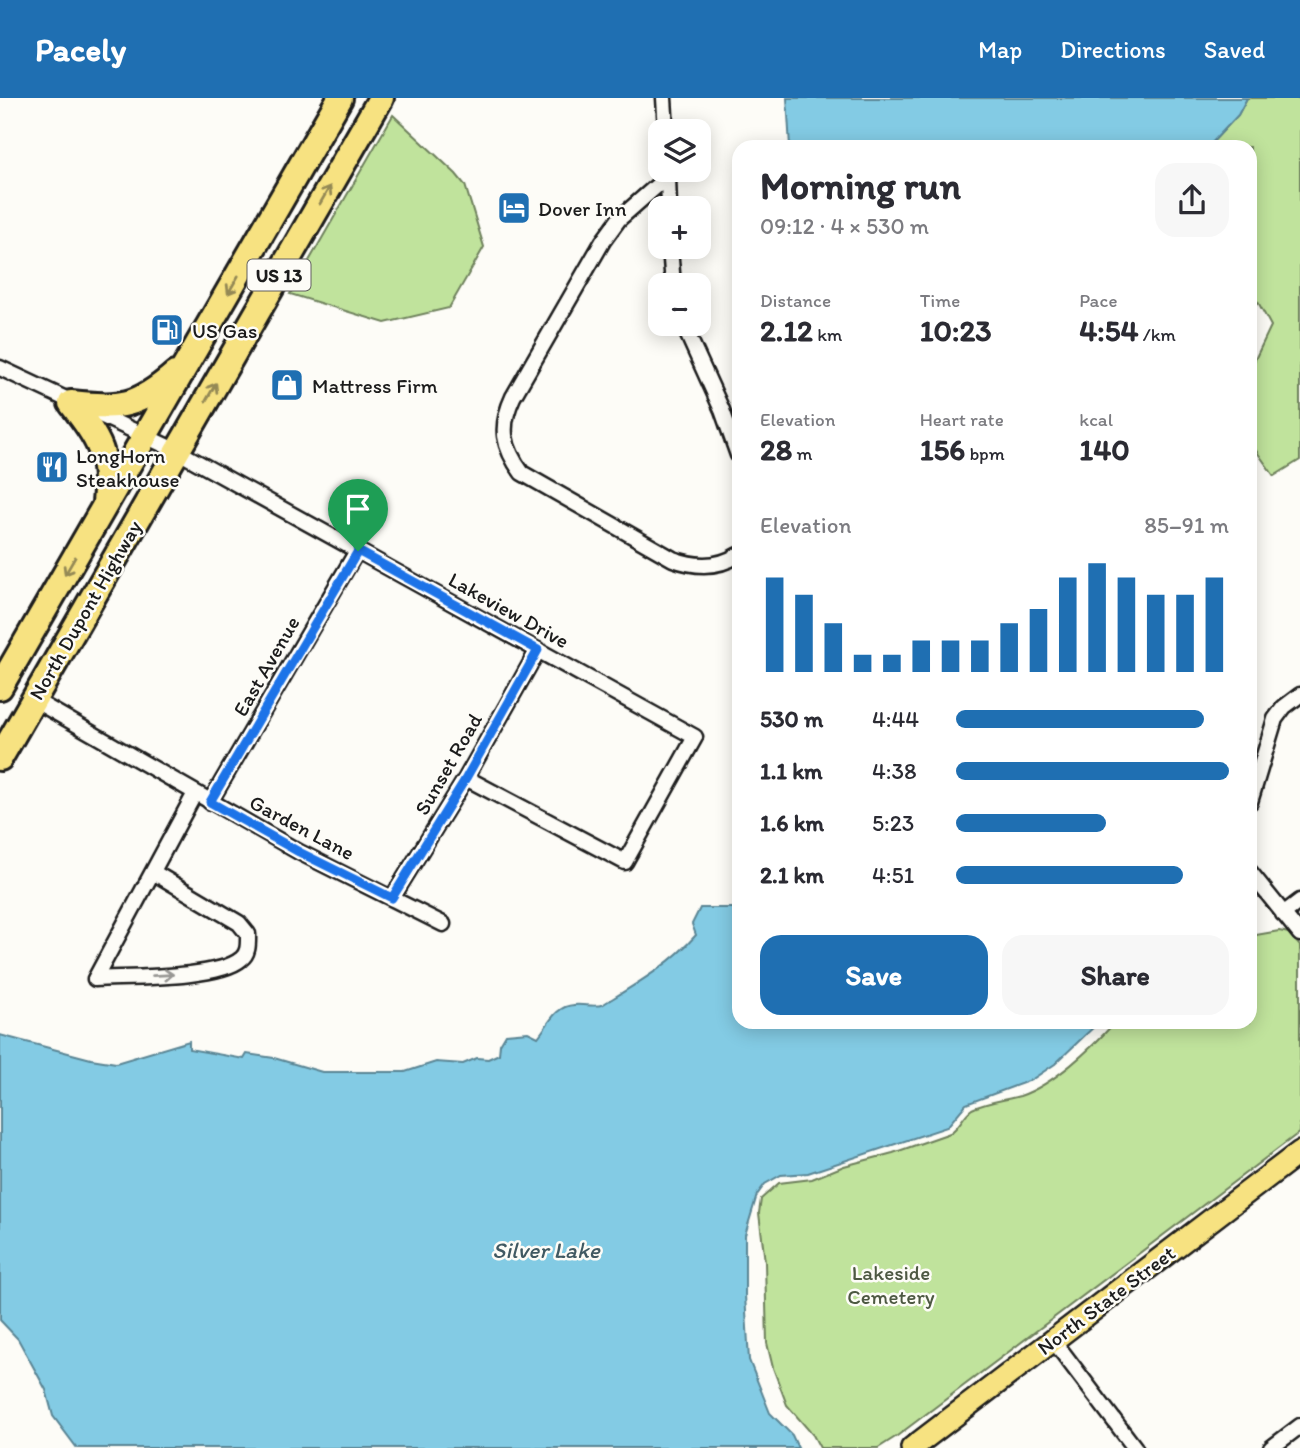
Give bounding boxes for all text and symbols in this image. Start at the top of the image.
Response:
text: Pacely [35,30,126,69]
text: Map [978,35,1022,64]
text: Directions [1060,35,1166,64]
text: Saved [1204,35,1265,64]
map controls [648,119,711,336]
button: layers [648,119,711,182]
text: Morning run [760,163,961,209]
button: share [1155,163,1229,237]
one-way arrow [318,186,332,206]
hotel icon: Dover Inn [495,189,533,227]
place label: Dover Inn [538,196,627,221]
button: + [648,196,711,259]
text: 09:12 · 4 × 530 m [760,212,929,240]
road number: US 13 [247,260,310,290]
button: − [648,273,711,336]
one-way arrow [226,274,240,294]
text: Distance [760,289,831,312]
text: Time [920,289,960,312]
text: Pace [1079,289,1117,312]
fuel station icon: US Gas [148,311,186,349]
text: 2.12 [760,312,813,349]
text: 10:23 [920,312,992,349]
text: 4:54 [1079,312,1139,349]
place label: US Gas [192,318,257,343]
text: km [813,323,842,346]
text: /km [1139,323,1176,346]
shop icon: Mattress Firm [268,366,306,404]
place label: Mattress Firm [312,373,438,398]
one-way arrow [204,383,218,403]
text: Elevation [760,408,836,431]
text: Heart rate [920,408,1004,431]
text: kcal [1079,408,1113,431]
text: 28 [760,431,792,468]
text: 156 [920,431,965,468]
text: 140 [1079,431,1130,468]
text: m [792,442,813,465]
text: bpm [965,442,1005,465]
place label: LongHorn Steakhouse [76,443,180,492]
restaurant icon: LongHorn Steakhouse [33,448,71,486]
pin [328,479,388,551]
icon: arrive [339,490,377,528]
text: Elevation [760,511,851,539]
text: 85–91 m [1144,511,1229,539]
street label: North Dupont Highway [23,516,147,704]
one-way arrow [63,555,76,576]
street label: Lakeview Drive [444,567,574,653]
street label: East Avenue [227,612,305,720]
text: 530 m [760,705,823,733]
text: 4:44 [872,705,919,733]
street label: Sunset Road [409,708,487,819]
text: 1.1 km [760,757,823,785]
text: 4:38 [872,757,917,785]
street label: Garden Lane [245,789,359,865]
text: 1.6 km [760,809,824,837]
text: 5:23 [872,809,914,837]
text: 2.1 km [760,861,824,889]
text: 4:51 [872,861,914,889]
button: Save [760,935,988,1015]
button: Share [1002,935,1229,1015]
one-way arrow [151,969,174,982]
water label: Silver Lake [492,1236,601,1264]
street label: North State Street [1032,1240,1180,1360]
park label: Lakeside Cemetery [847,1260,935,1309]

